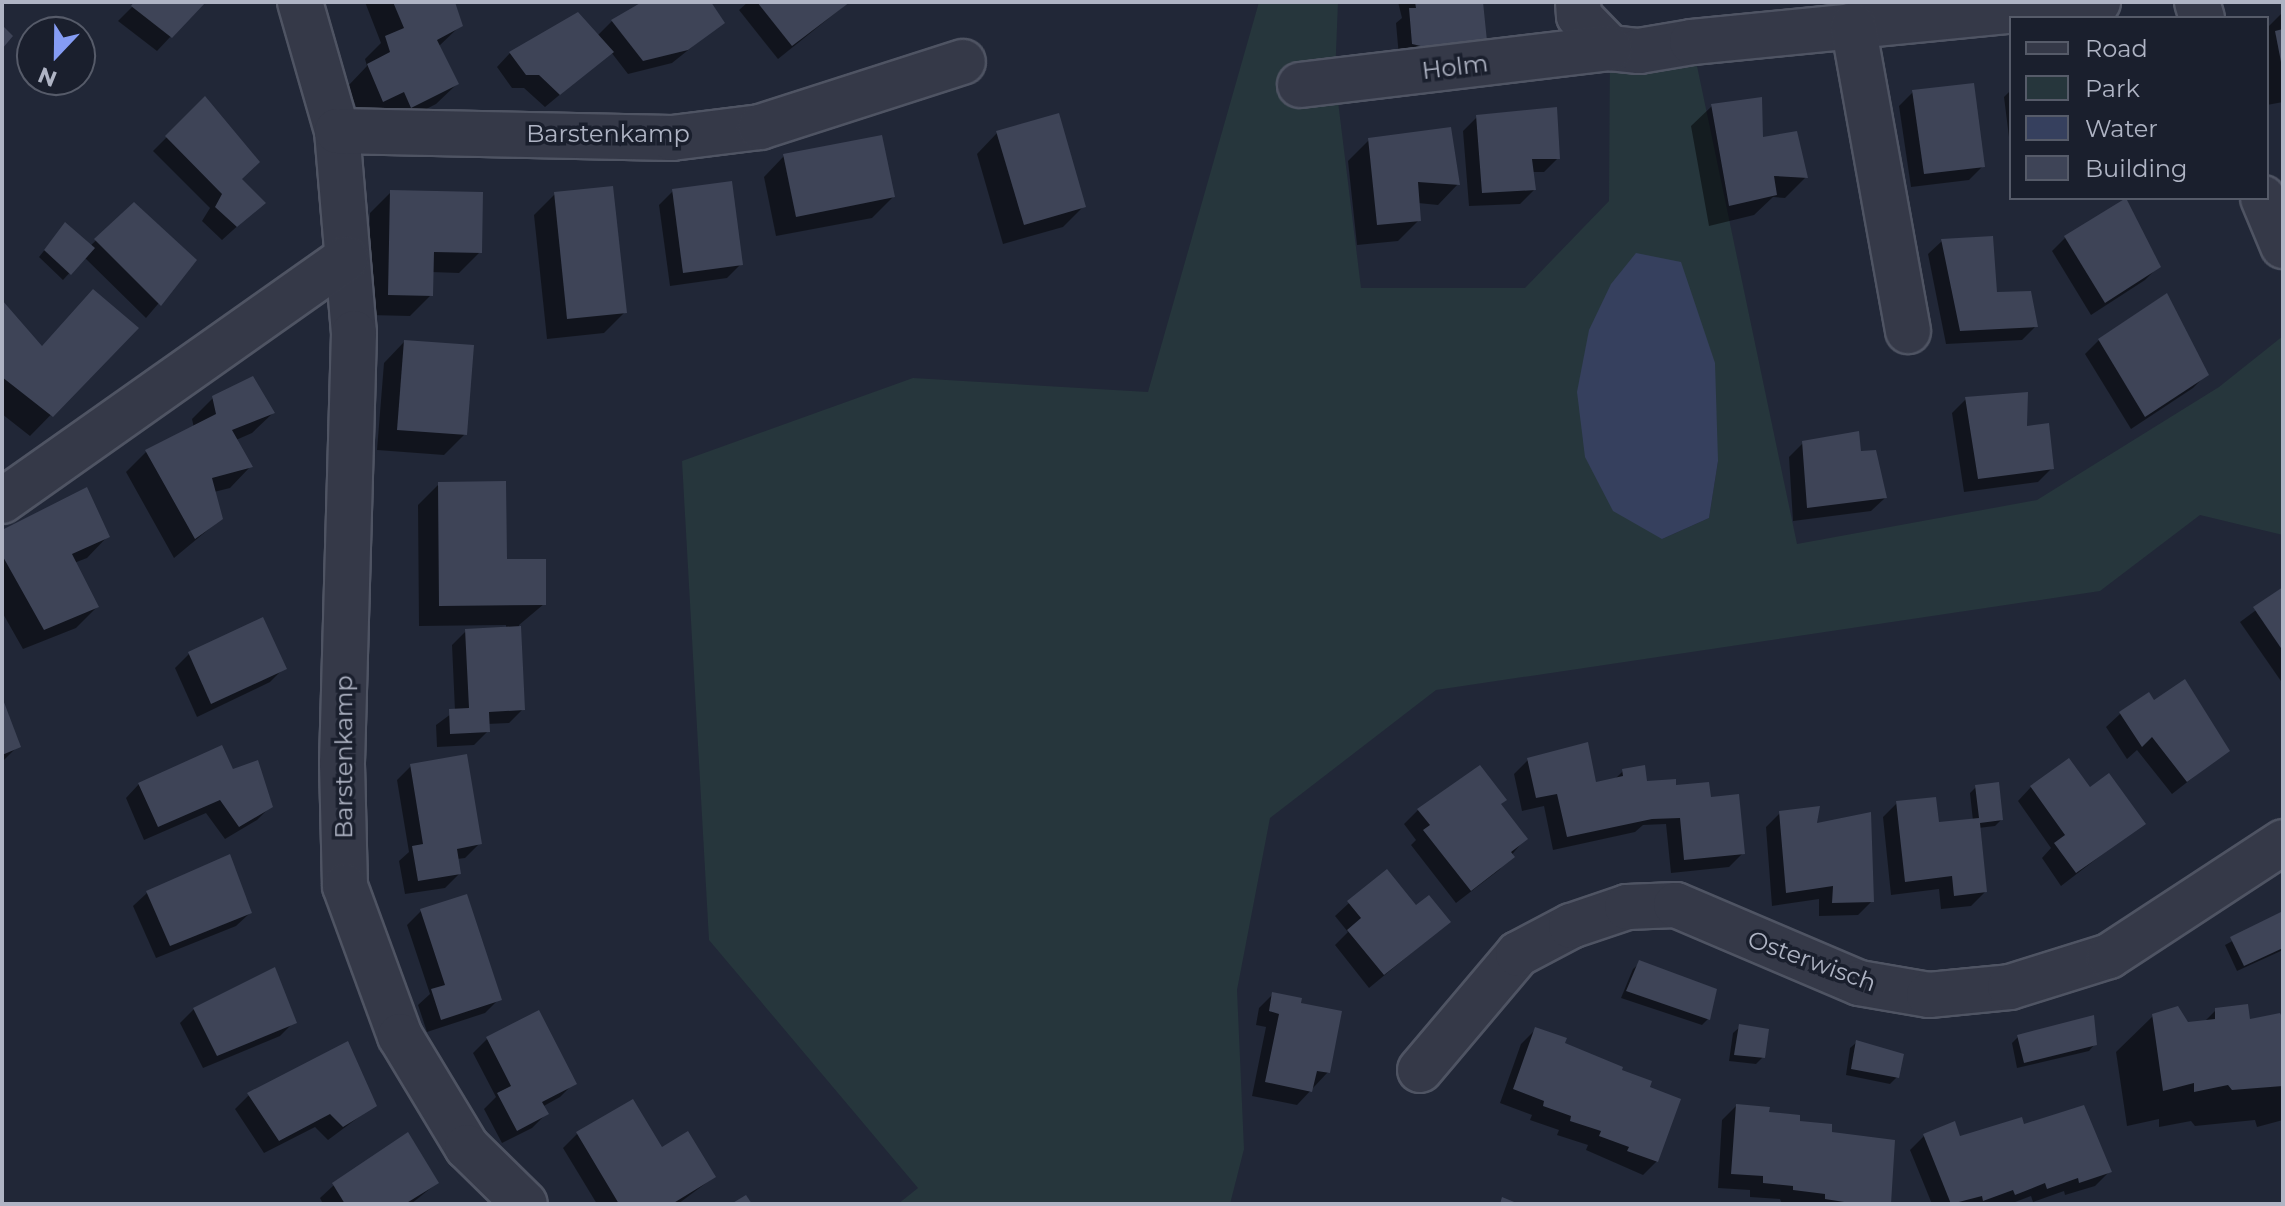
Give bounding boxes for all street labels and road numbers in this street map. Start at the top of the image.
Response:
street label: Holm [1420,49,1490,85]
street label: Barstenkamp [526,120,690,148]
street label: Barstenkamp [330,675,358,839]
street label: Osterwisch [1744,924,1880,998]

